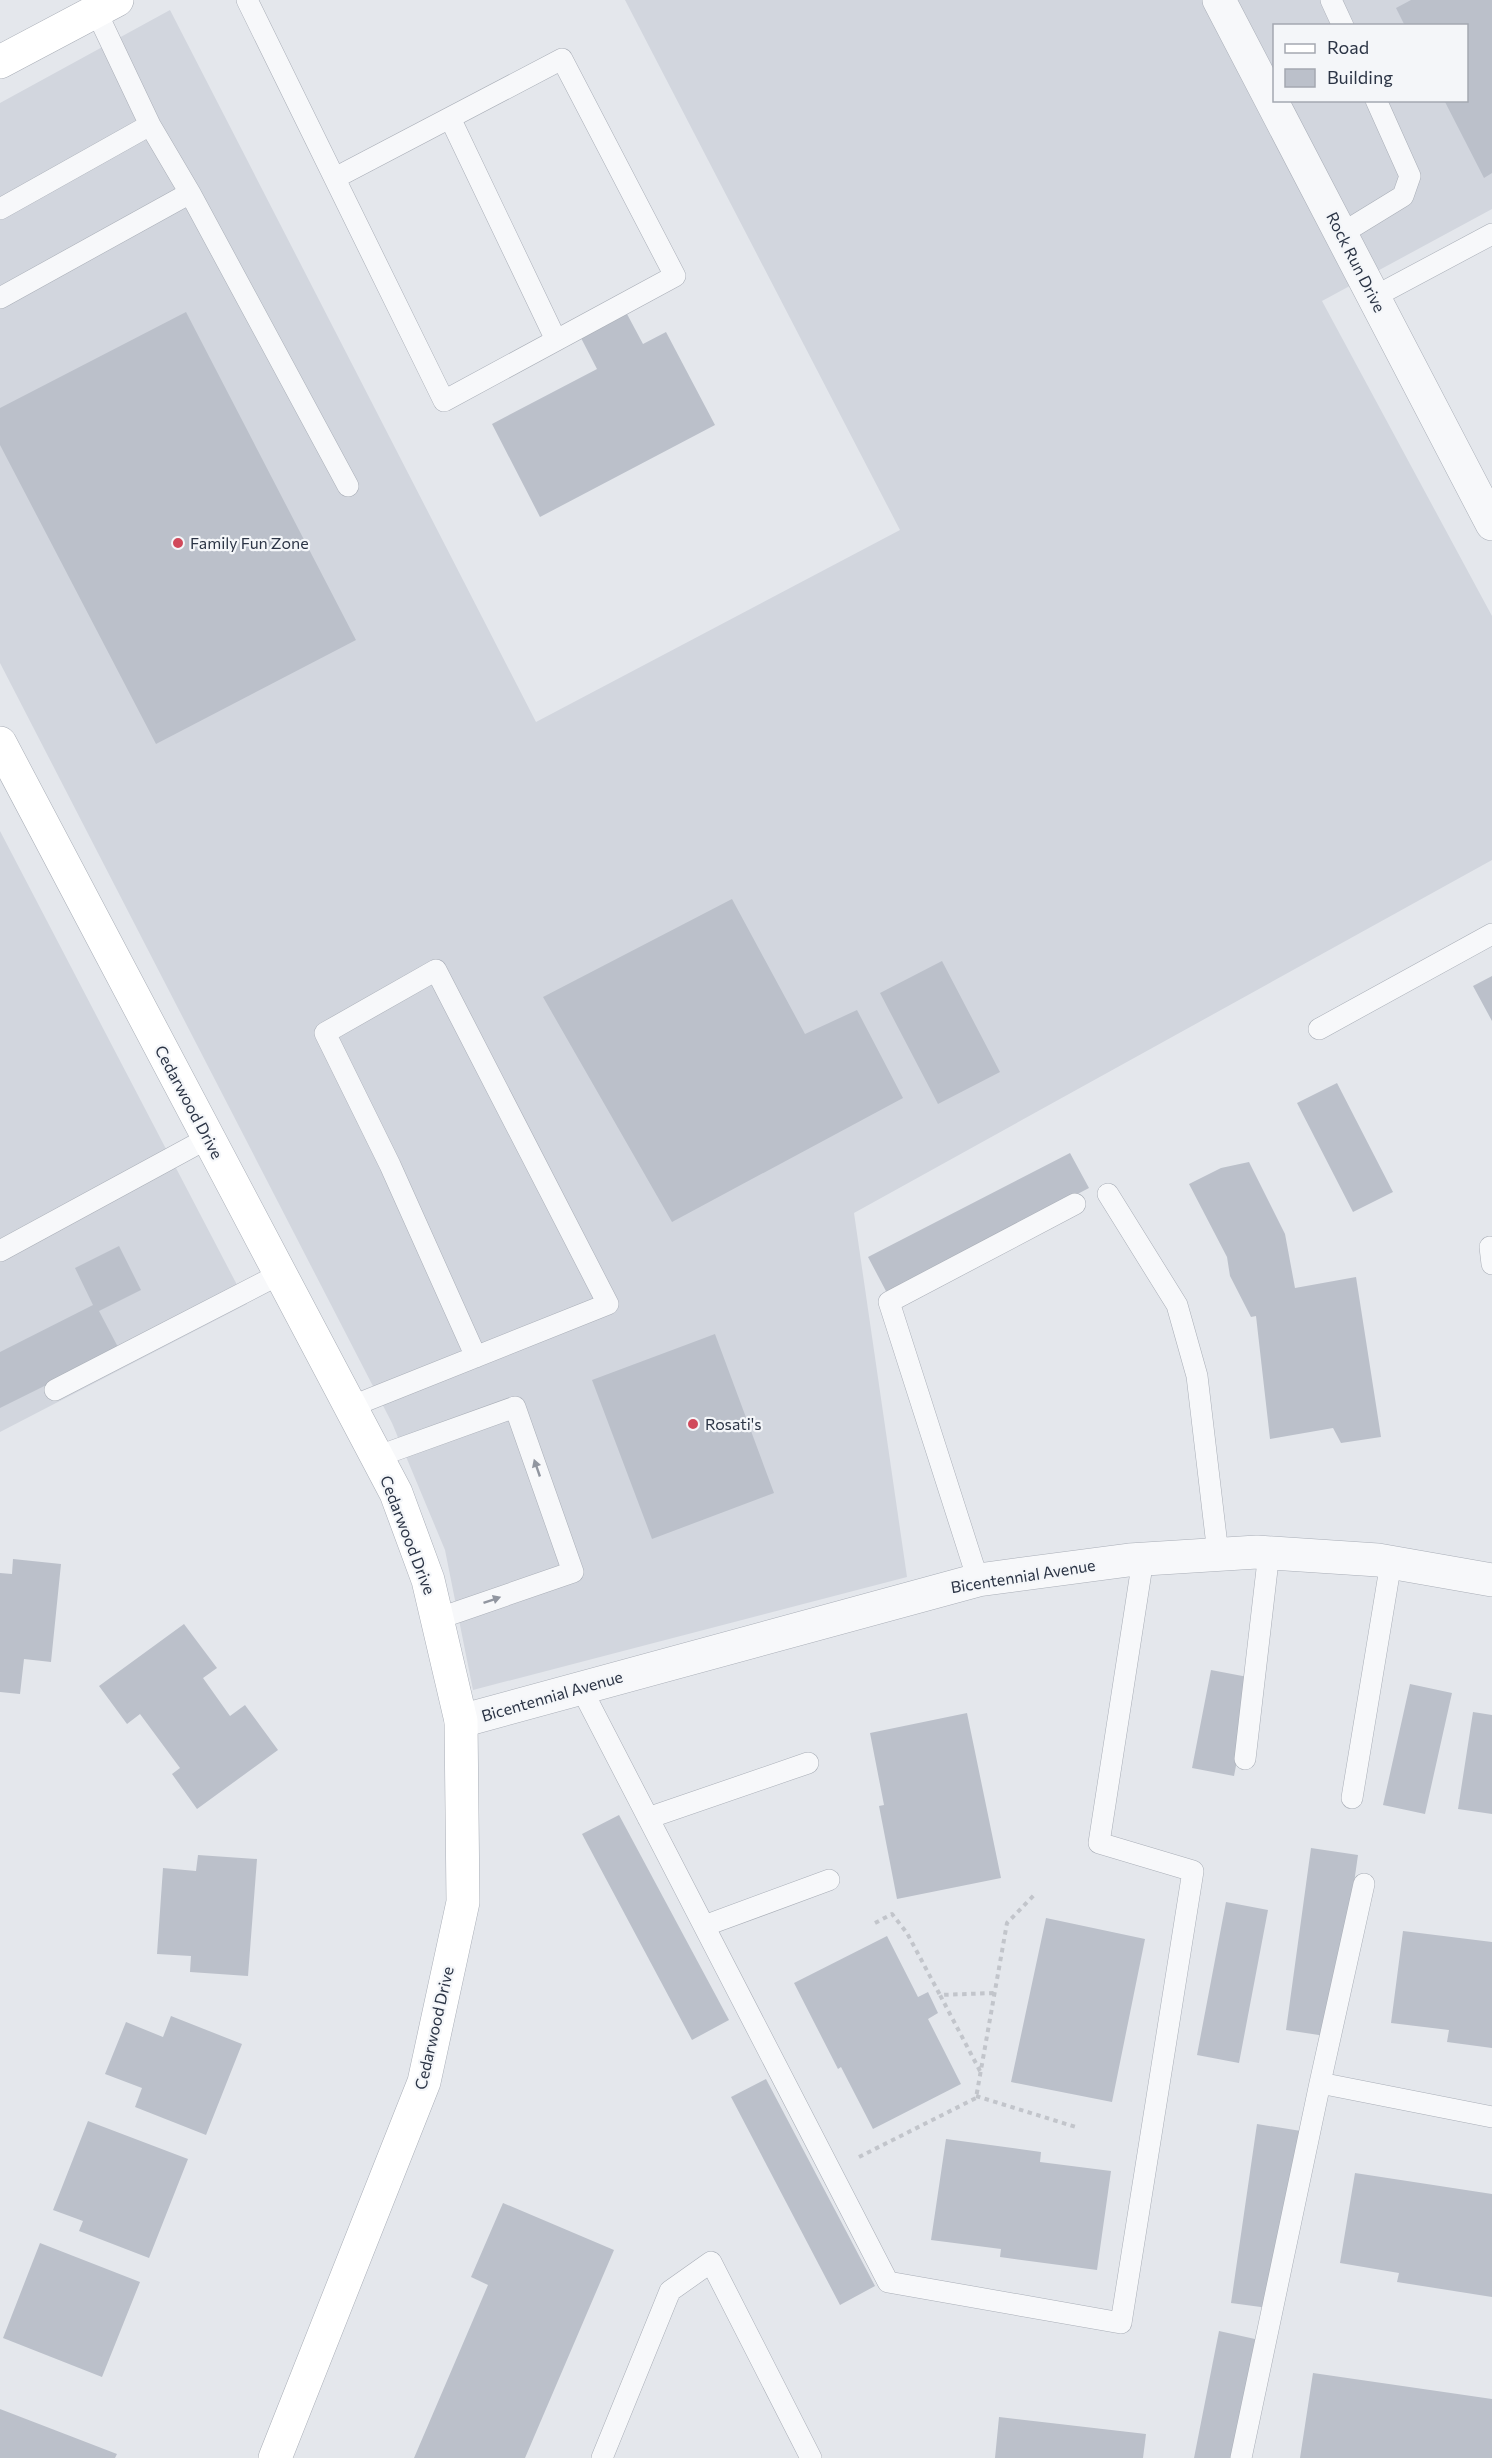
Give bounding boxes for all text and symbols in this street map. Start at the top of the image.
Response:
legend [1273,24,1468,102]
text: Road [1327,36,1369,58]
text: Building [1327,66,1393,88]
street label: Rock Run Drive [1323,209,1390,315]
place label: Family Fun Zone [190,533,309,552]
marker: Family Fun Zone [171,536,185,550]
street label: Cedarwood Drive [151,1042,227,1162]
place label: Rosati's [705,1414,761,1433]
marker: Rosati's [686,1417,700,1431]
one-way arrow [532,1459,541,1477]
street label: Cedarwood Drive [377,1473,440,1597]
street label: Bicentennial Avenue [949,1555,1097,1596]
one-way arrow [483,1594,501,1604]
street label: Bicentennial Avenue [479,1666,625,1725]
street label: Cedarwood Drive [410,1964,457,2091]

